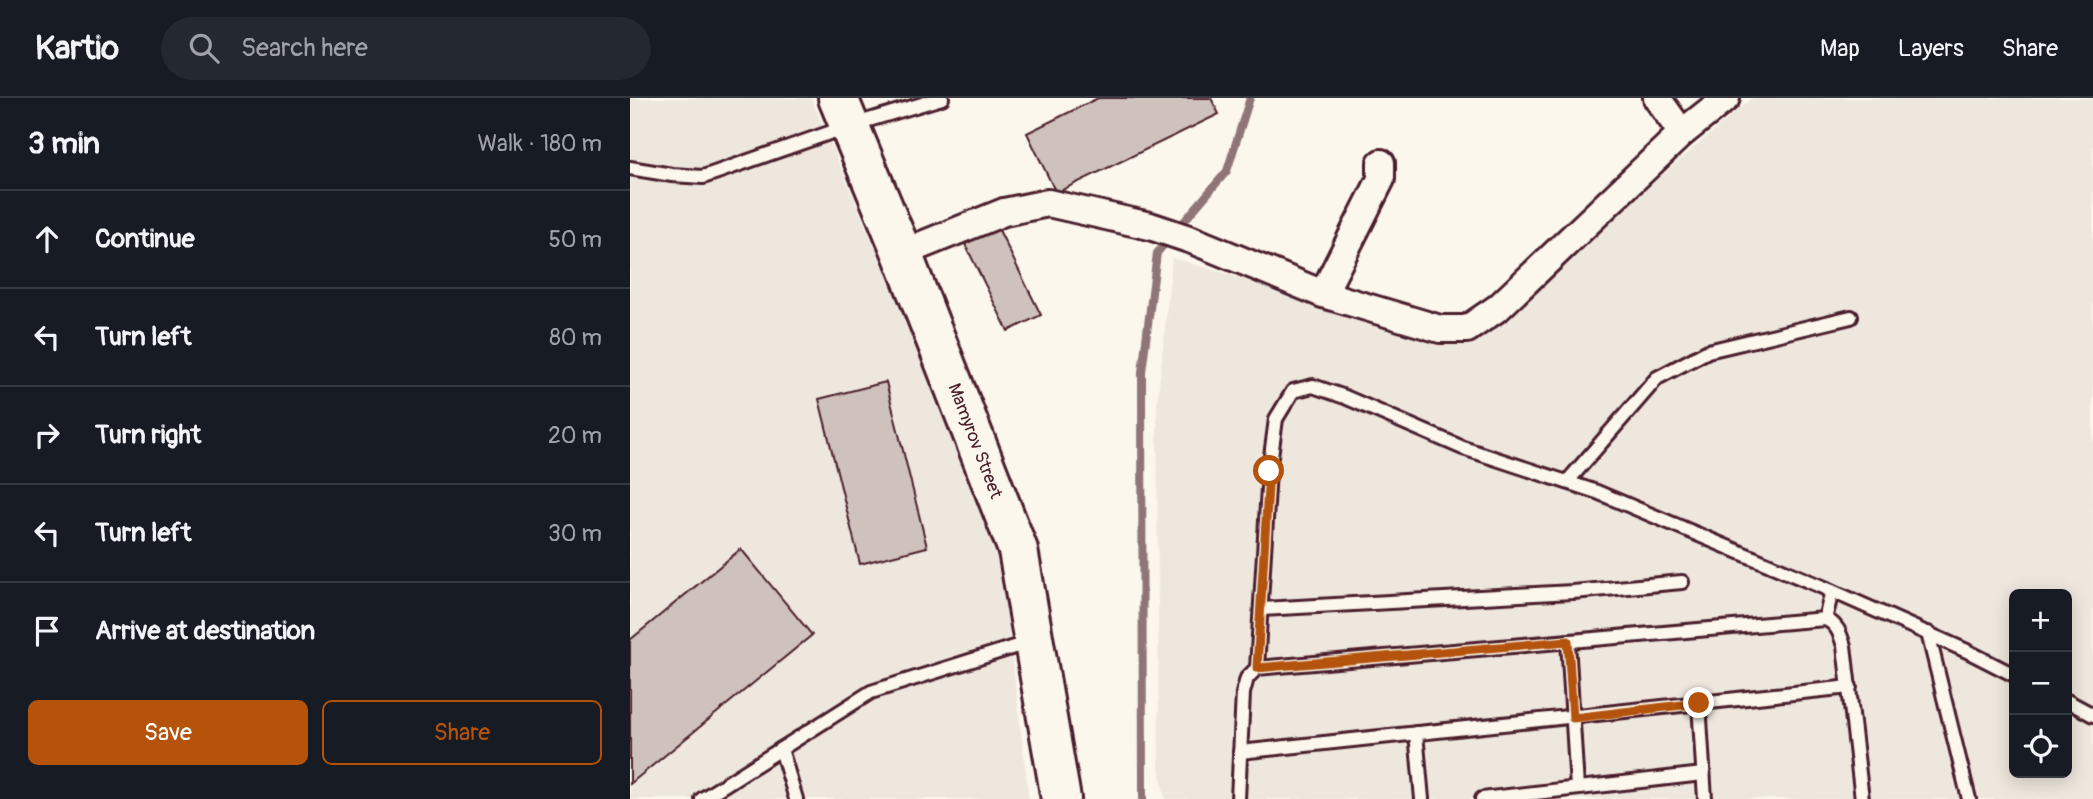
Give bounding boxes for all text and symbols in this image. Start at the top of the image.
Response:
search box [161,17,651,80]
text: Kartio [35,28,119,69]
icon: search [185,29,223,67]
text: Search here [241,32,368,64]
text: Map [1820,34,1860,63]
text: Layers [1898,34,1964,63]
text: Share [2002,34,2058,63]
text: 3 min [28,125,100,162]
text: Walk · 180 m [477,129,602,158]
icon: ahead [28,220,66,258]
text: Continue [95,223,195,255]
text: 50 m [548,225,602,254]
icon: left [28,318,66,356]
text: Turn left [95,321,191,353]
text: 80 m [549,323,602,352]
street label: Mamyrov Street [942,380,1008,503]
icon: right [28,416,66,454]
text: Turn right [95,419,201,451]
text: 20 m [548,421,602,450]
route start [1253,455,1284,486]
icon: left [28,514,66,552]
text: Turn left [95,517,191,549]
text: 30 m [548,519,602,548]
map controls [2009,589,2072,778]
button: + [2009,589,2072,652]
icon: arrive [28,612,66,650]
text: Arrive at destination [95,615,315,647]
button: − [2009,652,2072,715]
route end [1683,687,1714,718]
button: Save [28,700,308,765]
button: Share [322,700,602,765]
button: locate [2009,715,2072,778]

